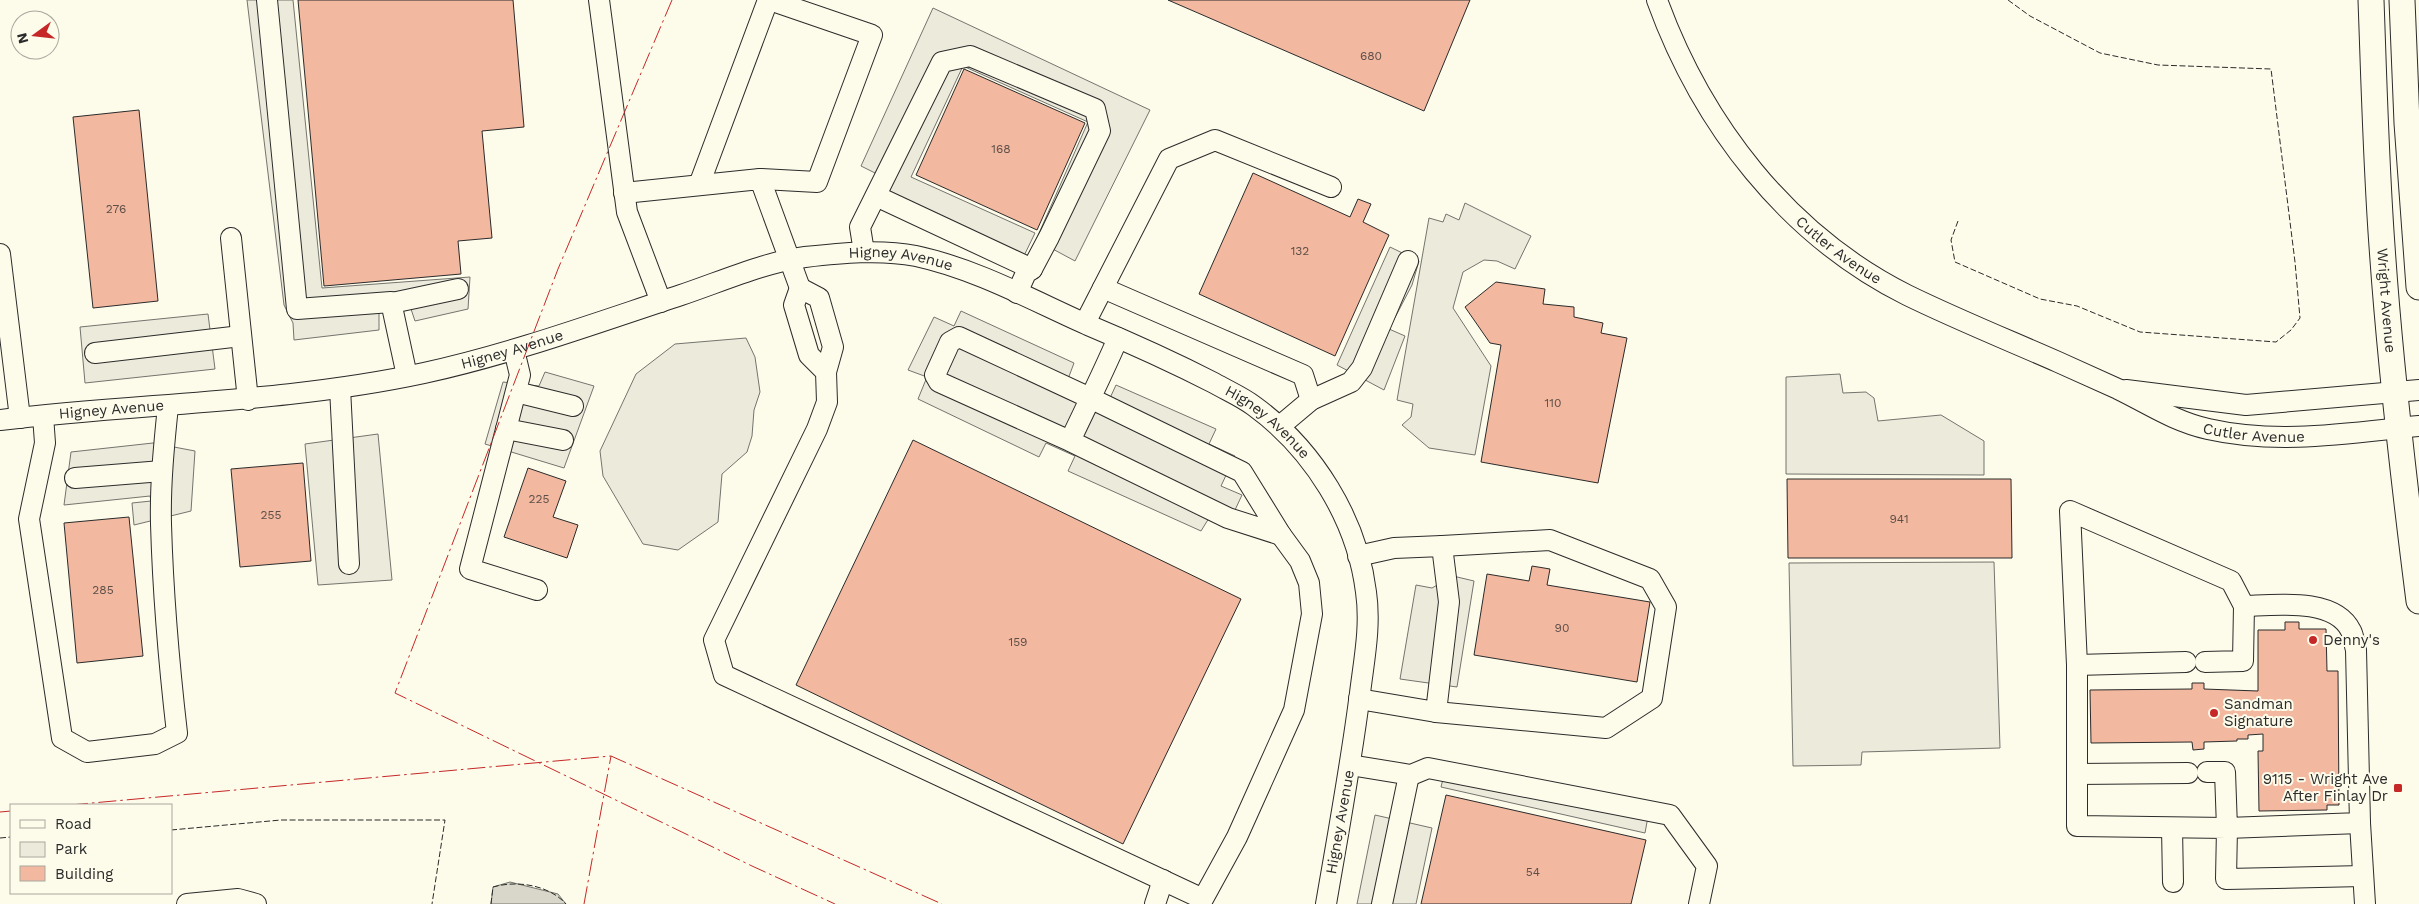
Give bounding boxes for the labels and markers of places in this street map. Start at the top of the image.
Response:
place label: Denny's [2323,631,2380,649]
marker: Denny's [2307,634,2319,646]
place label: Sandman Signature [2224,695,2293,730]
marker: Sandman Signature [2208,707,2220,719]
place label: 9115 - Wright Ave After Finlay Dr [2263,770,2388,805]
marker: 9115 - Wright Ave After Finlay Dr [2392,782,2404,794]

